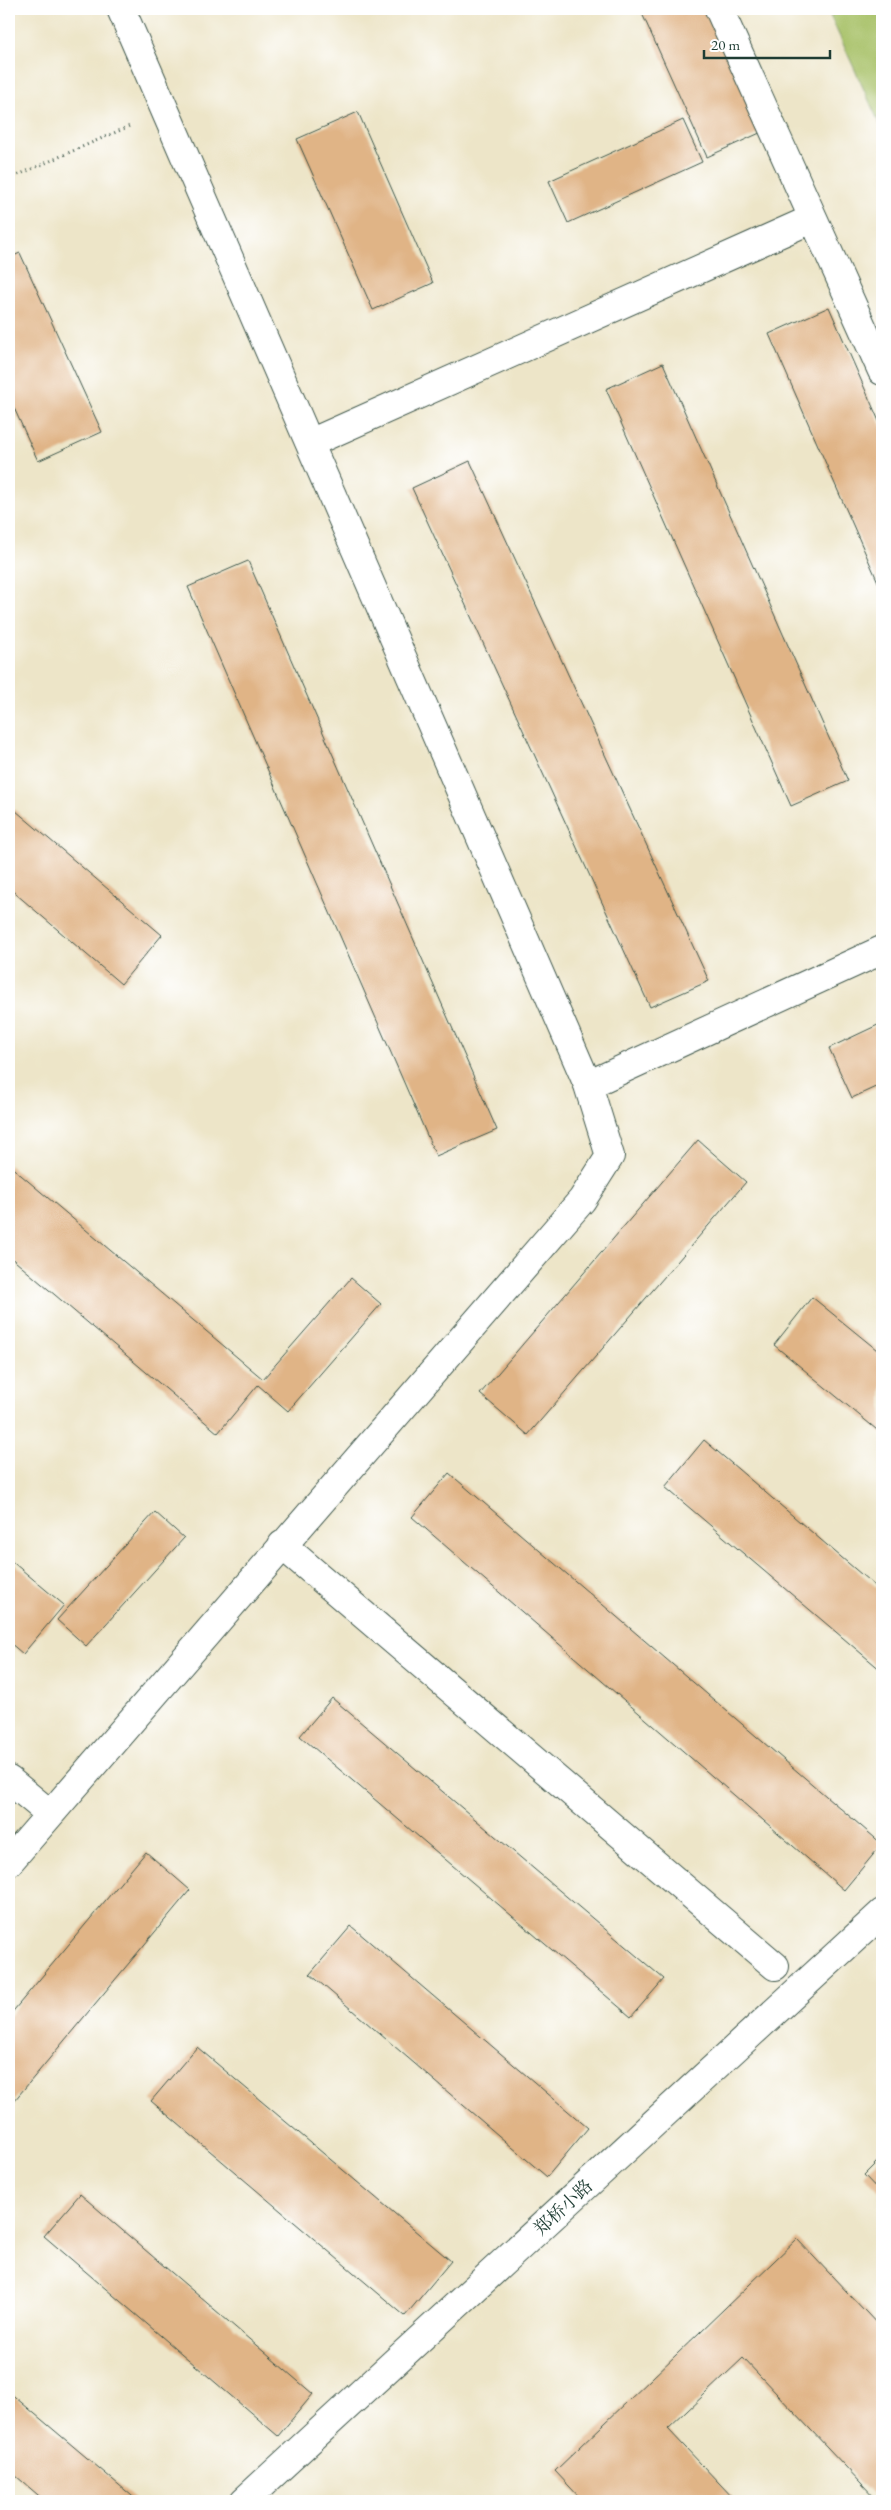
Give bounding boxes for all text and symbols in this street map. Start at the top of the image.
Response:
scale bar [704,28,830,60]
text: 20 m [711,35,740,54]
street label: 郑桥小路 [529,2174,597,2240]

